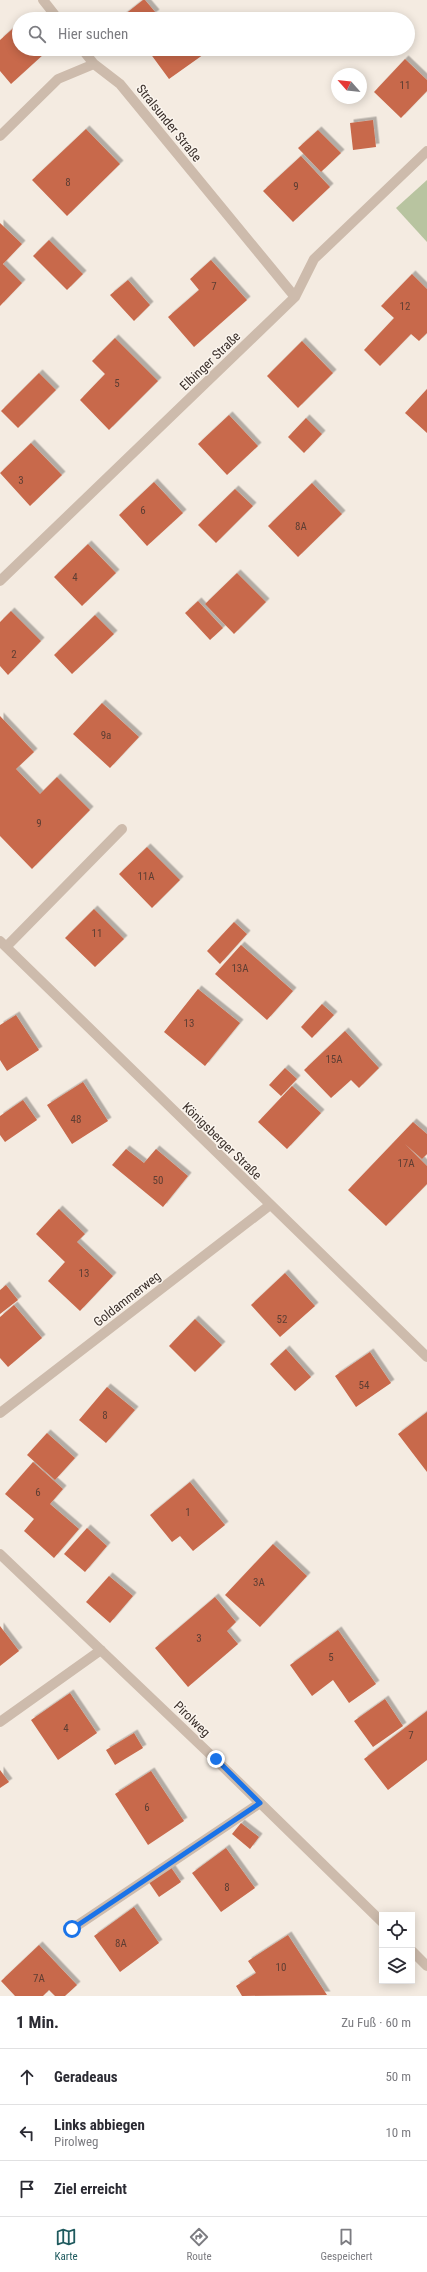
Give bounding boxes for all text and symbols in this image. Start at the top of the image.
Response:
search box [12,12,415,56]
icon: search [26,23,48,45]
text: Hier suchen [58,25,128,43]
north arrow [331,68,367,104]
house number: 11 [400,79,410,92]
street label: Stralsunder Straße [133,81,205,165]
house number: 8 [65,176,71,189]
house number: 9 [293,180,299,193]
house number: 7 [211,280,217,293]
house number: 12 [400,300,410,313]
street label: Elbinger Straße [177,329,243,393]
house number: 5 [114,377,120,390]
house number: 3 [18,474,24,487]
house number: 6 [140,504,146,517]
house number: 8A [295,520,308,533]
house number: 4 [72,571,78,584]
house number: 2 [11,648,17,661]
house number: 9a [101,729,111,742]
house number: 9 [36,817,42,830]
house number: 11A [137,870,155,883]
house number: 11 [92,927,102,940]
house number: 13A [231,962,249,975]
house number: 13 [184,1017,194,1030]
house number: 15A [325,1053,343,1066]
street label: Königsberger Straße [179,1099,265,1183]
house number: 48 [71,1113,81,1126]
house number: 17A [397,1157,415,1170]
house number: 50 [153,1174,163,1187]
house number: 13 [79,1267,89,1280]
street label: Goldammerweg [91,1268,163,1330]
house number: 52 [277,1313,287,1326]
house number: 54 [359,1379,370,1392]
house number: 8 [102,1409,108,1422]
house number: 6 [35,1486,41,1499]
house number: 1 [185,1506,191,1519]
house number: 3A [253,1576,266,1589]
house number: 3 [196,1632,202,1645]
house number: 5 [328,1651,334,1664]
street label: Pirolweg [171,1698,213,1740]
house number: 4 [63,1722,69,1735]
house number: 7 [408,1729,414,1742]
route end [207,1750,225,1768]
house number: 6 [144,1801,150,1814]
house number: 8 [224,1881,230,1894]
map controls [379,1912,415,1984]
button: locate [379,1912,415,1948]
route start [63,1920,81,1938]
house number: 8A [115,1937,128,1950]
button: layers [379,1948,415,1984]
house number: 10 [276,1961,286,1974]
house number: 7A [33,1972,46,1985]
text: 1 Min. [16,2012,59,2032]
text: Zu Fuß · 60 m [341,2015,411,2030]
icon: ahead [16,2066,38,2088]
text: Geradeaus [54,2068,118,2086]
text: 50 m [385,2069,411,2084]
text: Links abbiegen [54,2116,145,2134]
icon: left [16,2122,38,2144]
text: 10 m [385,2125,411,2140]
text: Pirolweg [54,2134,98,2149]
icon: arrive [16,2178,38,2200]
text: Ziel erreicht [54,2180,127,2198]
tab: Karte [54,2226,78,2263]
tab: Route [187,2226,212,2263]
tab: Gespeichert [320,2226,373,2263]

